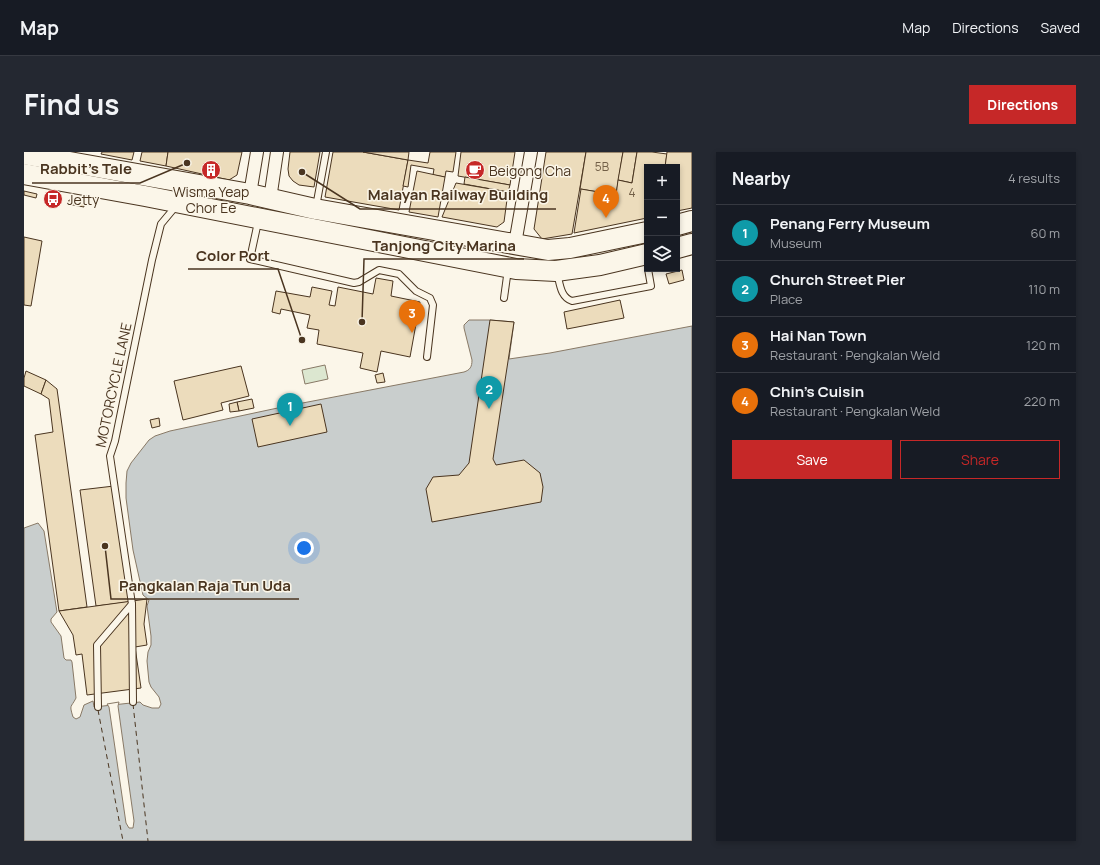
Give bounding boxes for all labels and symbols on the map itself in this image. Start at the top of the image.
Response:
callout: Rabbit’s Tale [32,156,140,183]
text: Rabbit’s Tale [40,158,132,179]
house number: 5B [595,158,609,175]
building icon: Wisma Yeap Chor Ee [200,159,222,181]
cafe icon: Beigong Cha [464,159,486,181]
place label: Beigong Cha [489,161,571,180]
place label: Wisma Yeap Chor Ee [173,182,249,217]
callout: Malayan Railway Building [360,182,556,209]
text: Malayan Railway Building [368,184,548,205]
house number: 4 [628,184,636,201]
pin: 4 [593,185,619,218]
bus stop icon: Jetty [42,188,64,210]
place label: Jetty [67,190,100,209]
callout: Tanjong City Marina [364,232,524,259]
text: Tanjong City Marina [372,235,516,256]
callout: Color Port [188,242,278,269]
text: Color Port [196,245,270,266]
pin: 3 [399,300,425,333]
street label: MOTORCYCLE LANE [90,321,136,449]
pin: 2 [476,376,502,409]
pin: 1 [277,393,303,426]
your location [294,538,314,558]
callout: Pangkalan Raja Tun Uda [111,572,299,599]
text: Pangkalan Raja Tun Uda [119,575,291,596]

